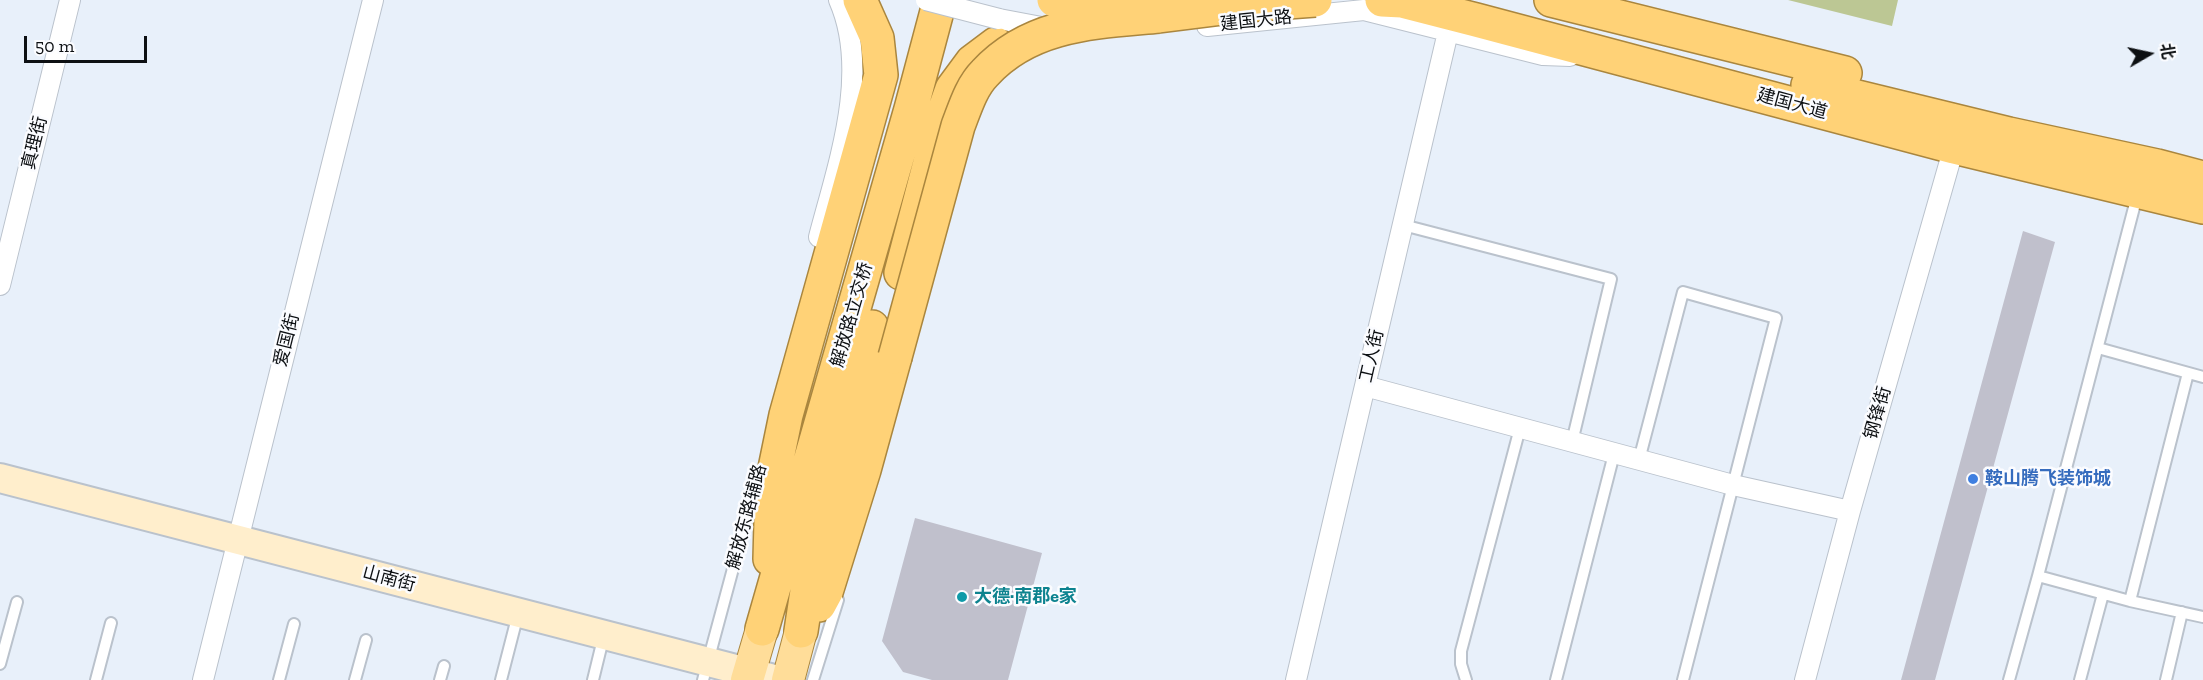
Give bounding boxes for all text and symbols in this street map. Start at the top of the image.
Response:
street label: 建国大路 [1219,6,1293,36]
scale bar [27,24,150,62]
north arrow [2119,24,2179,84]
text: 50 m [35,35,74,57]
text: 北 [2157,42,2178,60]
street label: 建国大道 [1754,84,1830,124]
street label: 真理街 [18,114,52,172]
street label: 解放路立交桥 [827,260,877,370]
street label: 爱国街 [270,311,304,369]
street label: 工人街 [1355,327,1389,385]
street label: 钢锋街 [1860,384,1896,442]
street label: 解放东路辅路 [723,462,771,572]
place label: 鞍山腾飞装饰城 [1985,468,2111,490]
marker: 鞍山腾飞装饰城 [1966,472,1980,486]
street label: 山南街 [360,562,418,596]
place label: 大德·南郡e家 [974,586,1077,608]
marker: 大德·南郡e家 [955,590,969,604]

